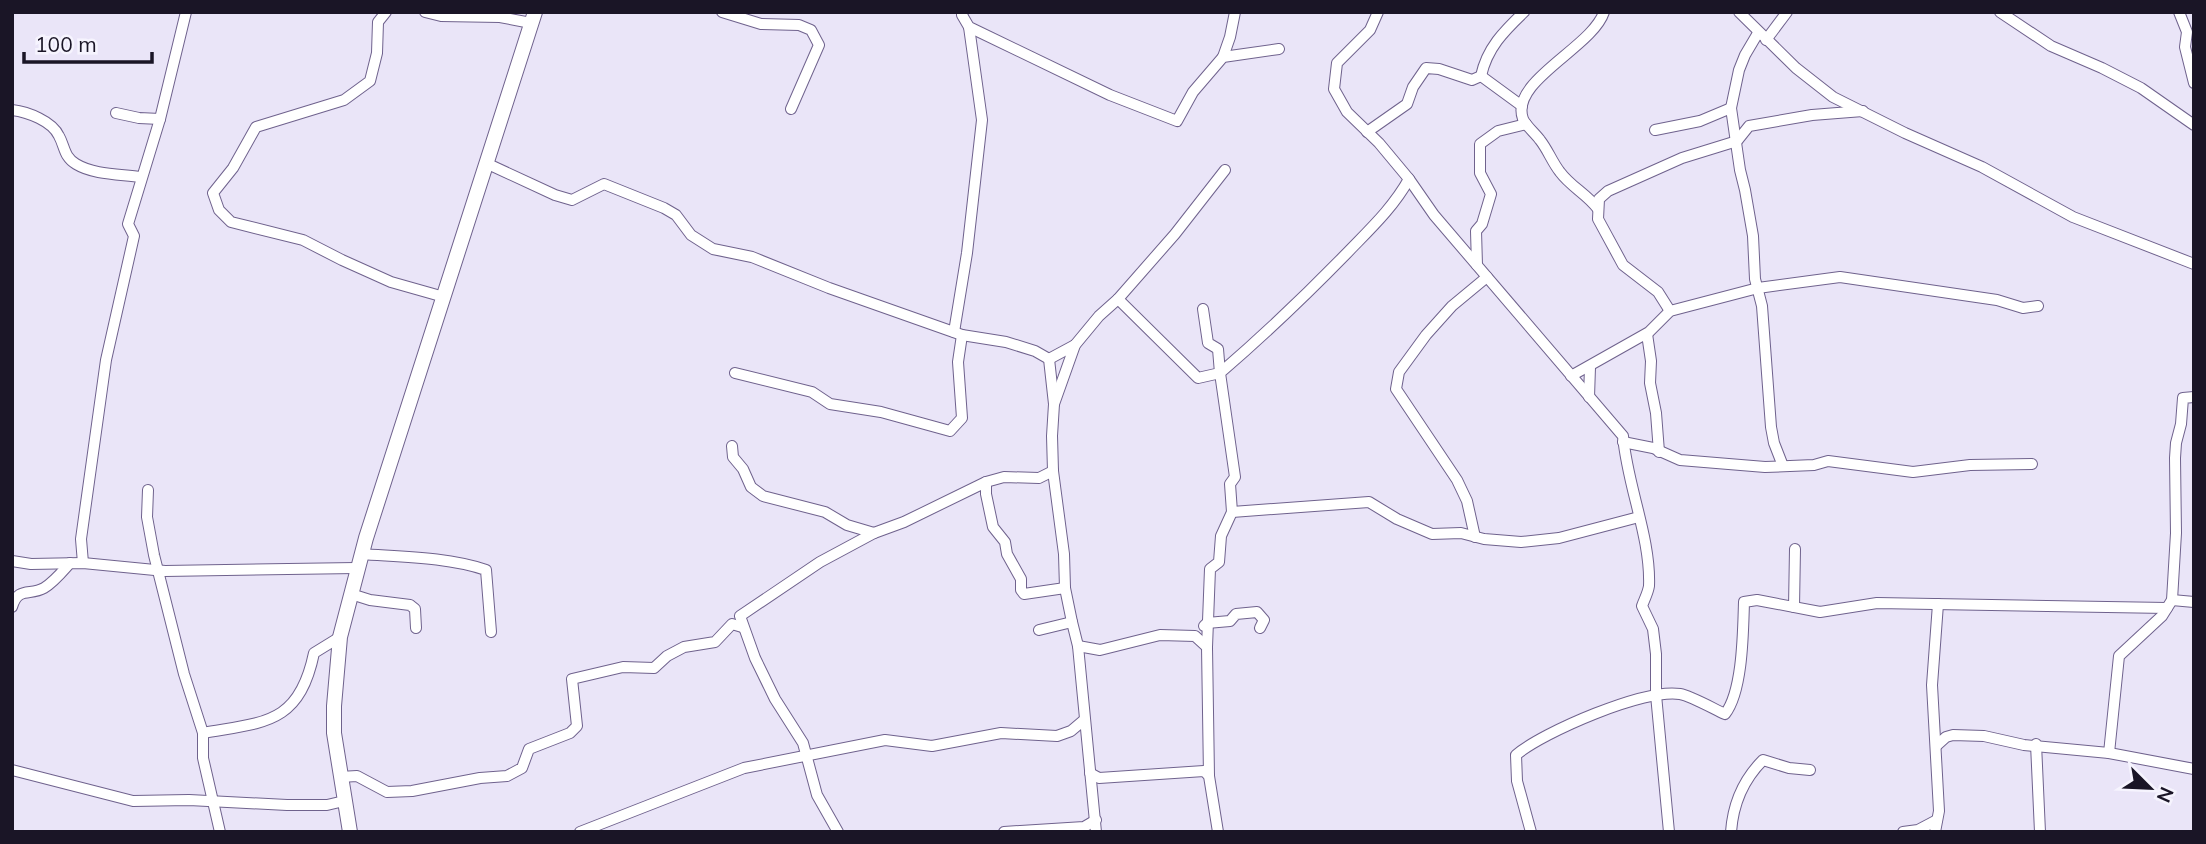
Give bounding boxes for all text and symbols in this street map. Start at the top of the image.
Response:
scale bar [24,21,152,65]
text: 100 m [35,31,97,57]
north arrow [2115,753,2185,823]
text: N [2152,783,2179,806]

